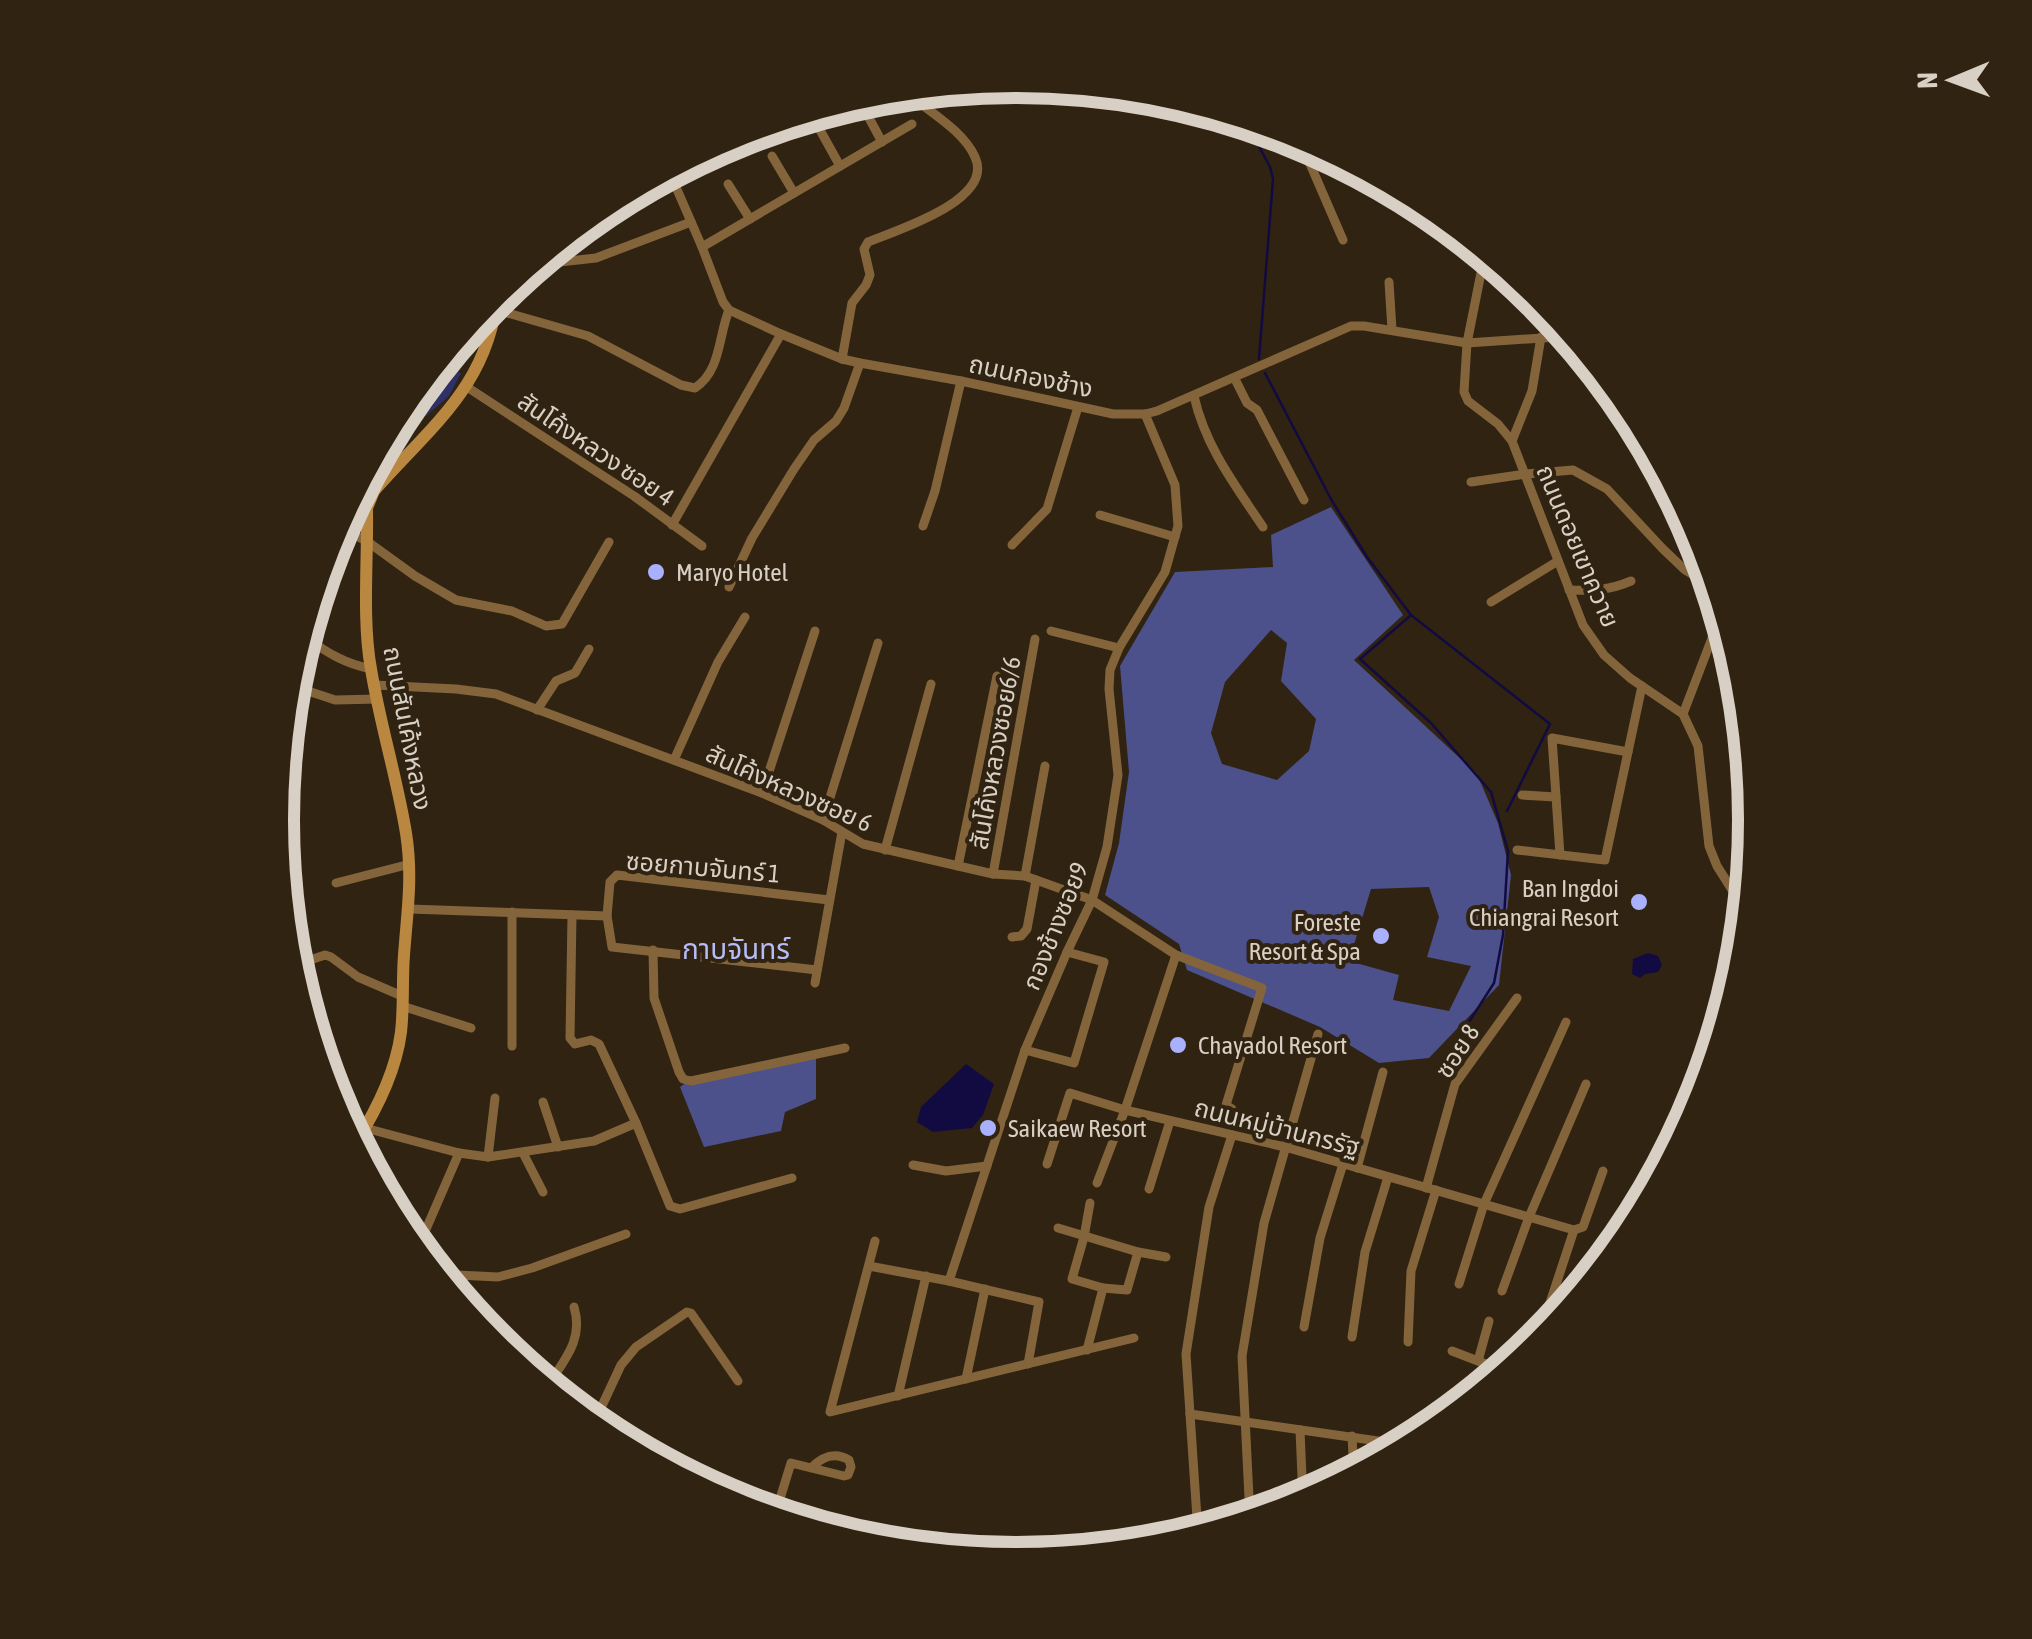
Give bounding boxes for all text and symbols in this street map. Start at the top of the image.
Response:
north arrow [1902,30,2002,130]
text: N [1911,72,1943,89]
street label: ถนนกองช้าง [967,349,1095,403]
street label: สันโค้งหลวง ซอย 4 [513,386,679,512]
street label: ถนนดอยเขาควาย [1531,461,1625,631]
place label: Maryo Hotel [676,558,789,586]
marker: Maryo Hotel [645,561,667,583]
street label: ถนนสันโค้งหลวง [378,644,438,812]
street label: สันโค้งหลวงซอย6/6 [964,654,1026,852]
street label: สันโค้งหลวงซอย 6 [702,739,876,837]
street label: ซอยกาบจันทร์ 1 [625,846,781,888]
street label: กองช้างซอย9 [1017,858,1093,994]
place label: Ban Ingdoi Chiangrai Resort [1469,874,1619,931]
marker: Ban Ingdoi Chiangrai Resort [1628,891,1650,913]
place label: Foreste Resort & Spa [1248,908,1361,965]
marker: Foreste Resort & Spa [1370,925,1392,947]
district label: กาบจันทร์ [682,933,791,965]
street label: ซอย 8 [1429,1019,1485,1083]
place label: Chayadol Resort [1198,1031,1347,1059]
marker: Chayadol Resort [1167,1034,1189,1056]
street label: ถนนหมู่บ้านกรรัฐ [1191,1093,1363,1163]
place label: Saikaew Resort [1008,1114,1147,1142]
marker: Saikaew Resort [977,1117,999,1139]

